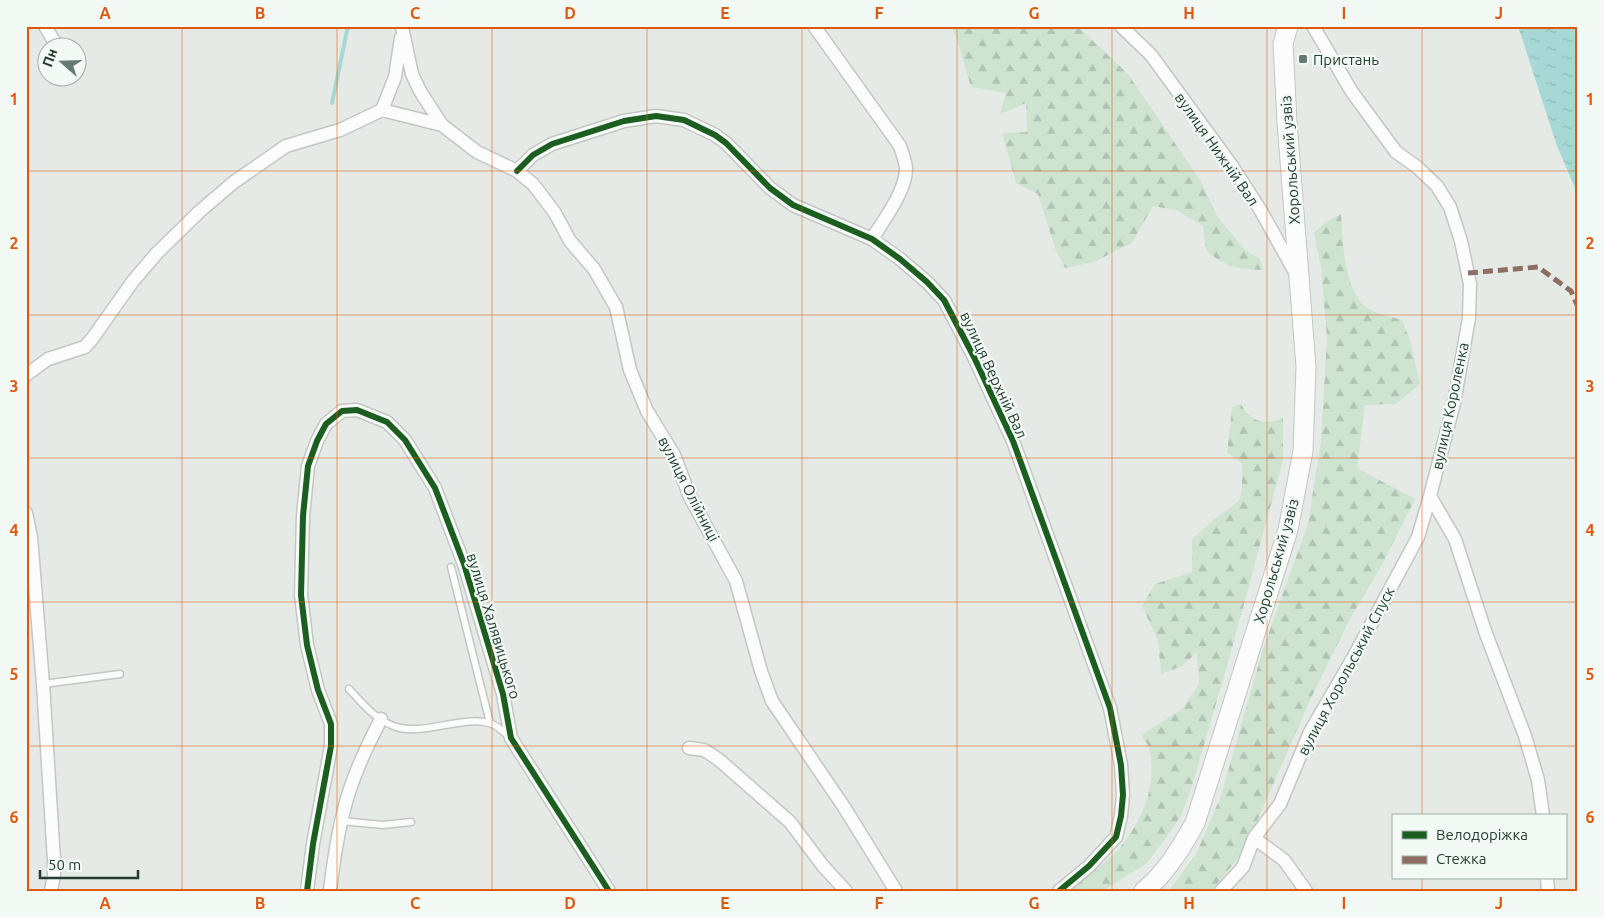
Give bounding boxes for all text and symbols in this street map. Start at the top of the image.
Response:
text: A [99,4,111,22]
text: B [255,4,265,22]
text: C [410,4,420,22]
text: D [564,4,576,22]
text: E [720,4,730,22]
text: F [875,4,884,22]
text: G [1028,4,1040,22]
text: H [1183,4,1195,22]
text: I [1342,4,1346,22]
text: J [1495,4,1503,22]
north arrow [38,38,88,88]
text: Пн [39,46,60,69]
place label: Пристань [1313,51,1379,68]
marker: Пристань [1297,53,1309,65]
street label: вулиця Нижній Вал [1172,89,1262,209]
text: 1 [9,90,19,108]
text: 1 [1585,90,1595,108]
street label: Хорольський узвіз [1277,95,1303,225]
text: 2 [9,234,19,252]
text: 2 [1585,234,1595,252]
street label: вулиця Верхній Вал [957,309,1031,441]
street label: вулиця Короленка [1428,341,1472,471]
text: 3 [9,377,19,395]
text: 3 [1585,377,1595,395]
street label: вулиця Олійниці [655,434,723,544]
street label: Хорольський узвіз [1250,497,1302,625]
text: 4 [9,521,19,539]
text: 4 [1585,521,1595,539]
street label: вулиця Халявицького [464,551,524,701]
street label: вулиця Хорольський Спуск [1294,584,1398,758]
text: 5 [9,665,19,683]
text: 5 [1585,665,1595,683]
text: 6 [9,808,19,826]
text: 6 [1585,808,1595,826]
legend [1392,814,1566,880]
text: Велодоріжка [1436,826,1528,843]
scale bar [40,847,138,879]
text: Стежка [1436,850,1486,867]
text: 50 m [48,856,81,873]
text: A [99,894,111,912]
text: B [255,894,265,912]
text: C [410,894,420,912]
text: D [564,894,576,912]
text: E [720,894,730,912]
text: F [875,894,884,912]
text: G [1028,894,1040,912]
text: H [1183,894,1195,912]
text: I [1342,894,1346,912]
text: J [1495,894,1503,912]

